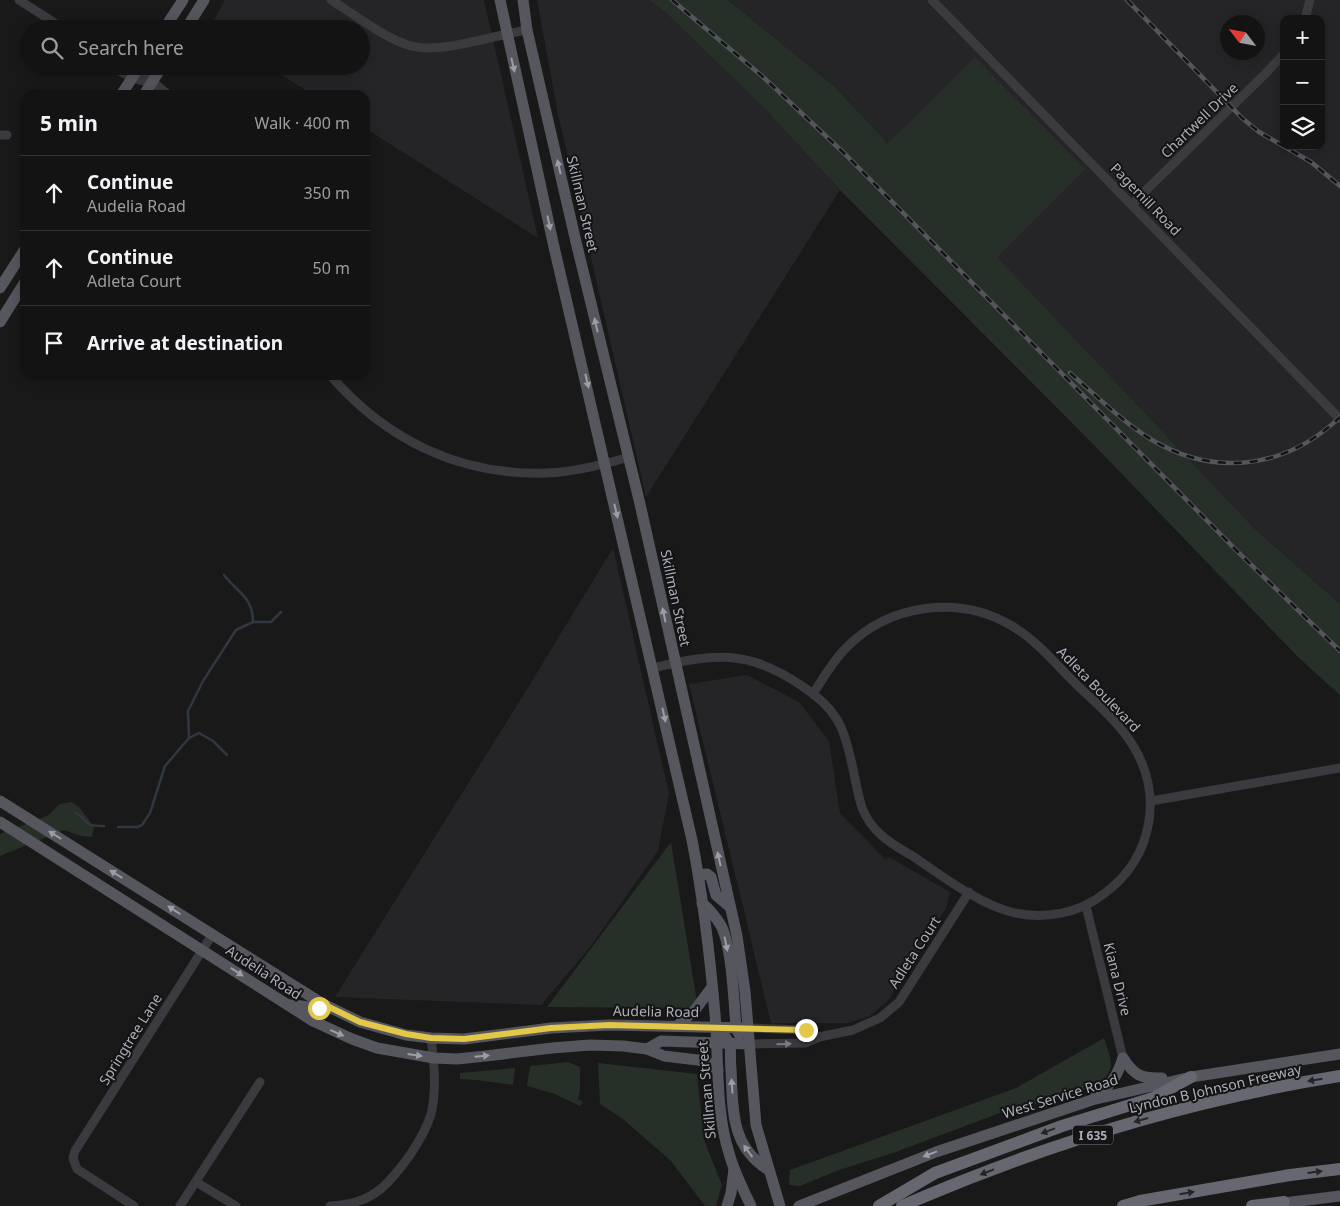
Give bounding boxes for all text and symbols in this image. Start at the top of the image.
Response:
north arrow [1220,15,1265,60]
map controls [1280,15,1325,150]
button: + [1280,15,1325,60]
search box [20,20,370,75]
icon: search [38,34,66,62]
text: Search here [78,35,184,61]
one-way arrow [509,57,517,72]
button: − [1280,60,1325,105]
street label: Chartwell Drive [1156,78,1242,162]
button: layers [1280,105,1325,150]
text: 5 min [40,109,98,137]
text: Walk · 400 m [255,112,350,134]
street label: Skillman Street [563,154,603,254]
one-way arrow [555,159,563,175]
street label: Pagemill Road [1107,159,1185,239]
text: Continue [87,169,173,195]
icon: ahead [40,179,68,207]
text: 350 m [303,182,350,204]
text: Audelia Road [87,195,186,217]
one-way arrow [546,216,554,232]
text: Continue [87,244,173,270]
icon: ahead [40,254,68,282]
text: 50 m [313,257,350,279]
text: Adleta Court [87,270,181,292]
one-way arrow [592,318,600,333]
icon: arrive [40,329,68,357]
text: Arrive at destination [87,330,283,356]
one-way arrow [583,374,591,389]
one-way arrow [613,504,621,520]
street label: Skillman Street [656,548,696,648]
one-way arrow [660,608,668,623]
street label: Adleta Boulevard [1053,642,1145,736]
one-way arrow [660,708,668,723]
one-way arrow [49,831,62,840]
one-way arrow [715,852,723,867]
one-way arrow [109,869,123,878]
one-way arrow [167,905,180,915]
street label: Adleta Court [884,912,944,992]
one-way arrow [722,937,730,952]
street label: Audelia Road [223,940,305,1004]
street label: Kiana Drive [1100,940,1136,1018]
one-way arrow [230,968,244,977]
street label: Springtree Lane [94,989,166,1088]
route start [308,997,331,1020]
street label: Audelia Road [613,1001,699,1021]
route end [795,1019,818,1042]
one-way arrow [330,1029,344,1037]
one-way arrow [777,1039,793,1047]
street label: Skillman Street [692,1040,720,1140]
one-way arrow [407,1051,423,1059]
one-way arrow [475,1052,491,1060]
street label: Lyndon B Johnson Freeway [1127,1059,1304,1117]
street label: West Service Road [1000,1069,1120,1123]
one-way arrow [1307,1076,1323,1084]
one-way arrow [728,1078,736,1094]
one-way arrow [1133,1117,1148,1125]
road number: I 635 [1073,1126,1113,1144]
one-way arrow [1040,1128,1055,1135]
one-way arrow [743,1144,753,1158]
one-way arrow [922,1151,937,1158]
one-way arrow [979,1168,994,1176]
one-way arrow [1307,1168,1323,1176]
one-way arrow [1180,1189,1196,1197]

